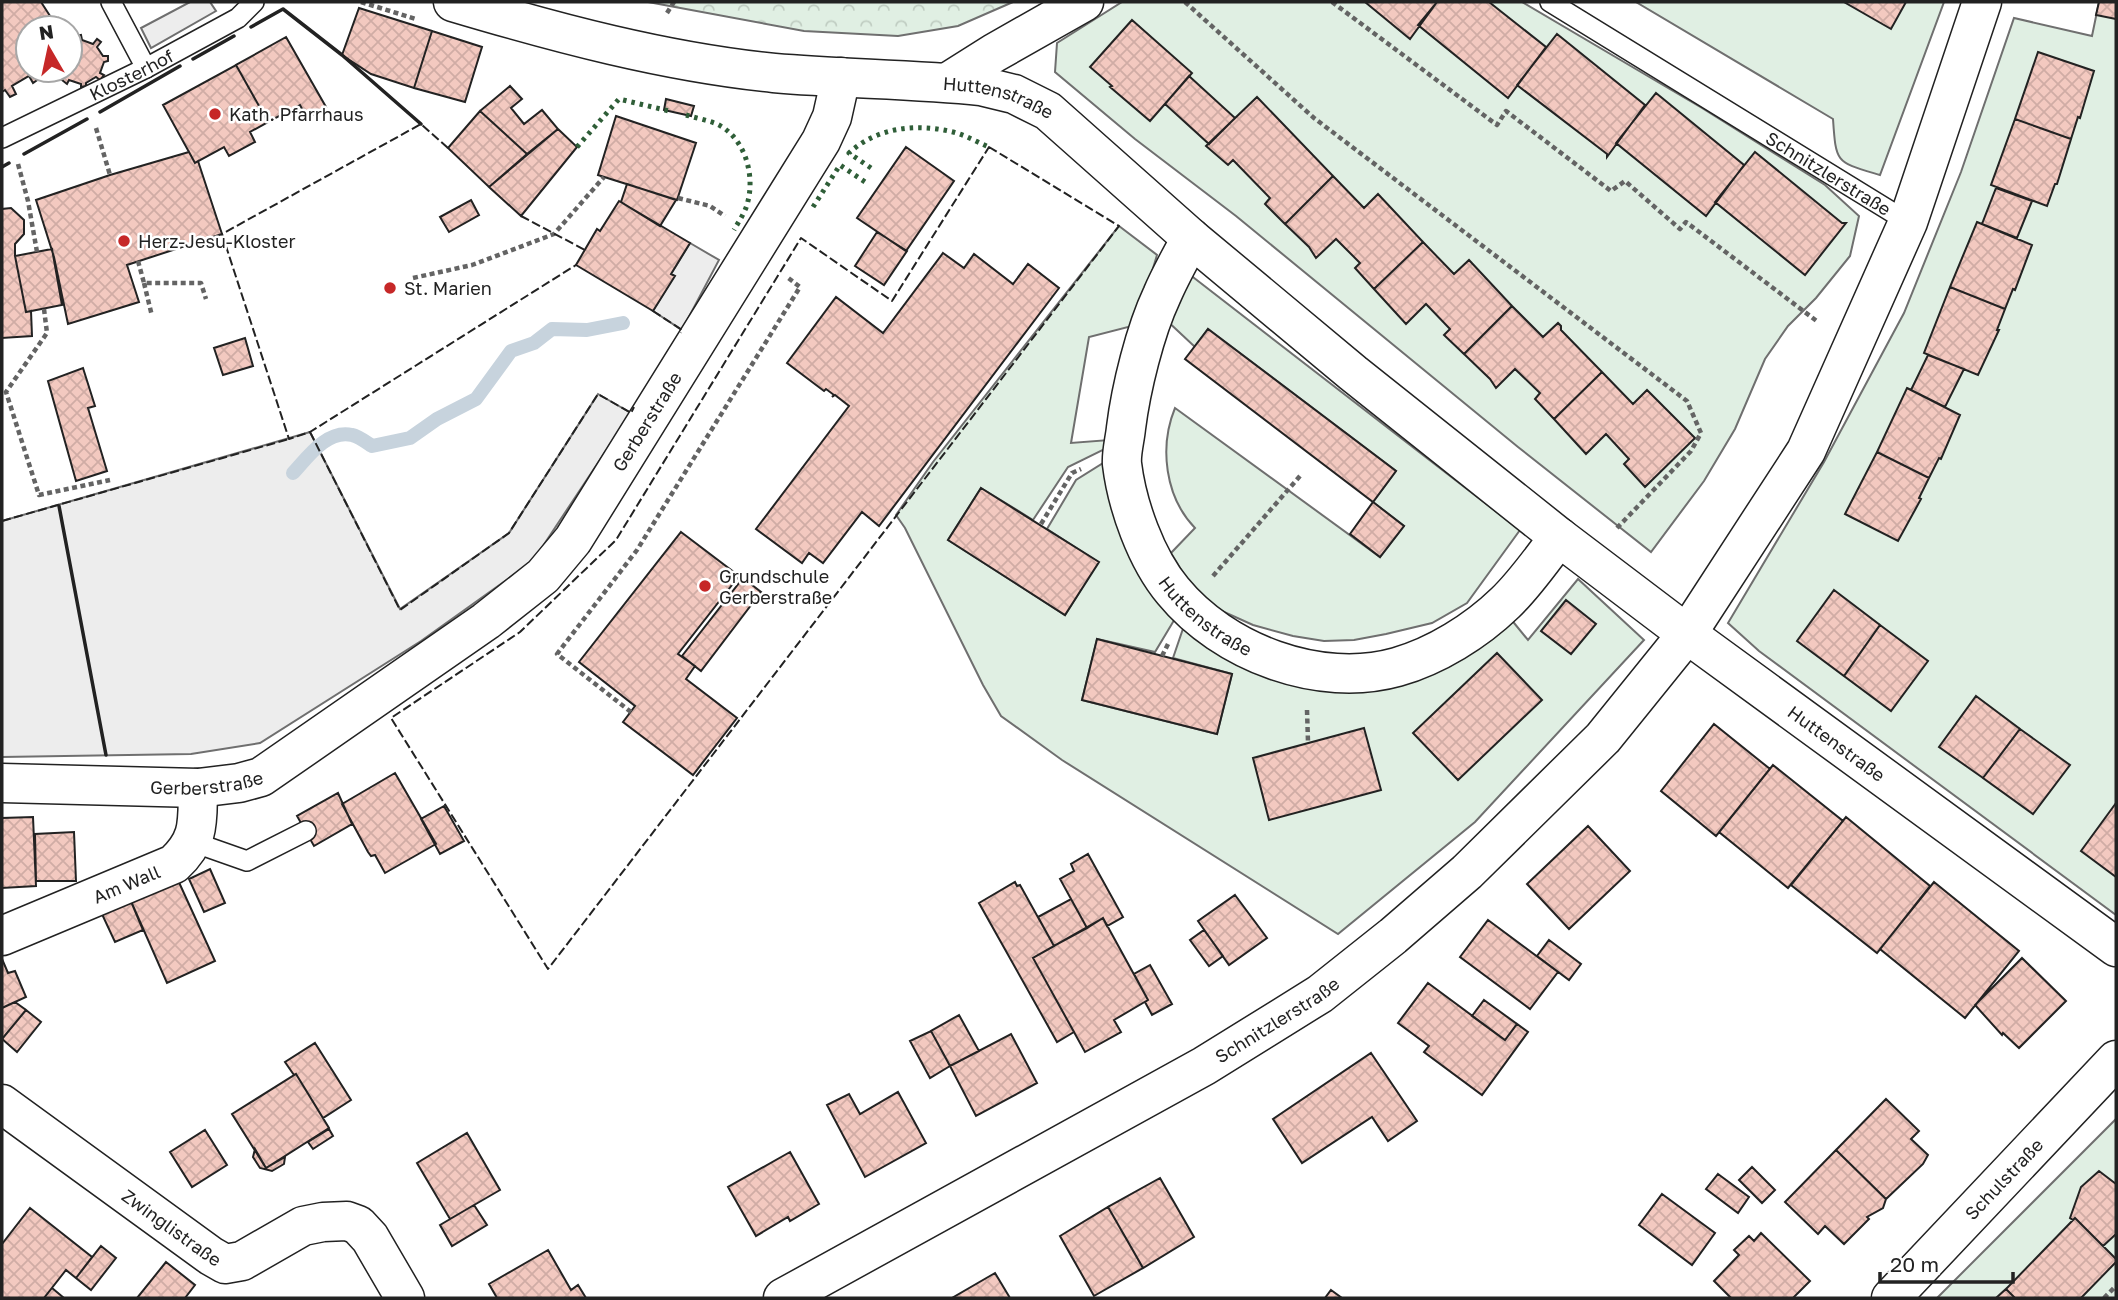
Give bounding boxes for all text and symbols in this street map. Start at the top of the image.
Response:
north arrow [14,14,84,84]
text: N [37,19,55,44]
street label: Klosterhof [86,44,178,105]
street label: Huttenstraße [942,72,1057,123]
place label: Kath. Pfarrhaus [229,103,363,125]
marker: Kath. Pfarrhaus [207,106,223,122]
street label: Schnitzlerstraße [1762,126,1895,220]
place label: Herz-Jesu-Kloster [138,230,296,252]
marker: Herz-Jesu-Kloster [116,233,132,249]
place label: St. Marien [404,277,492,299]
marker: St. Marien [382,280,398,296]
street label: Gerberstraße [607,368,686,475]
place label: Grundschule Gerberstraße [719,565,832,608]
street label: Huttenstraße [1154,572,1256,660]
marker: Grundschule Gerberstraße [697,578,713,594]
street label: Huttenstraße [1784,700,1890,786]
street label: Gerberstraße [150,766,265,799]
street label: Am Wall [90,860,164,908]
street label: Schnitzlerstraße [1211,972,1343,1067]
street label: Schulstraße [1960,1134,2047,1224]
street label: Zwinglistraße [118,1184,225,1271]
scale bar [1880,1240,2013,1284]
text: 20 m [1890,1251,1939,1277]

